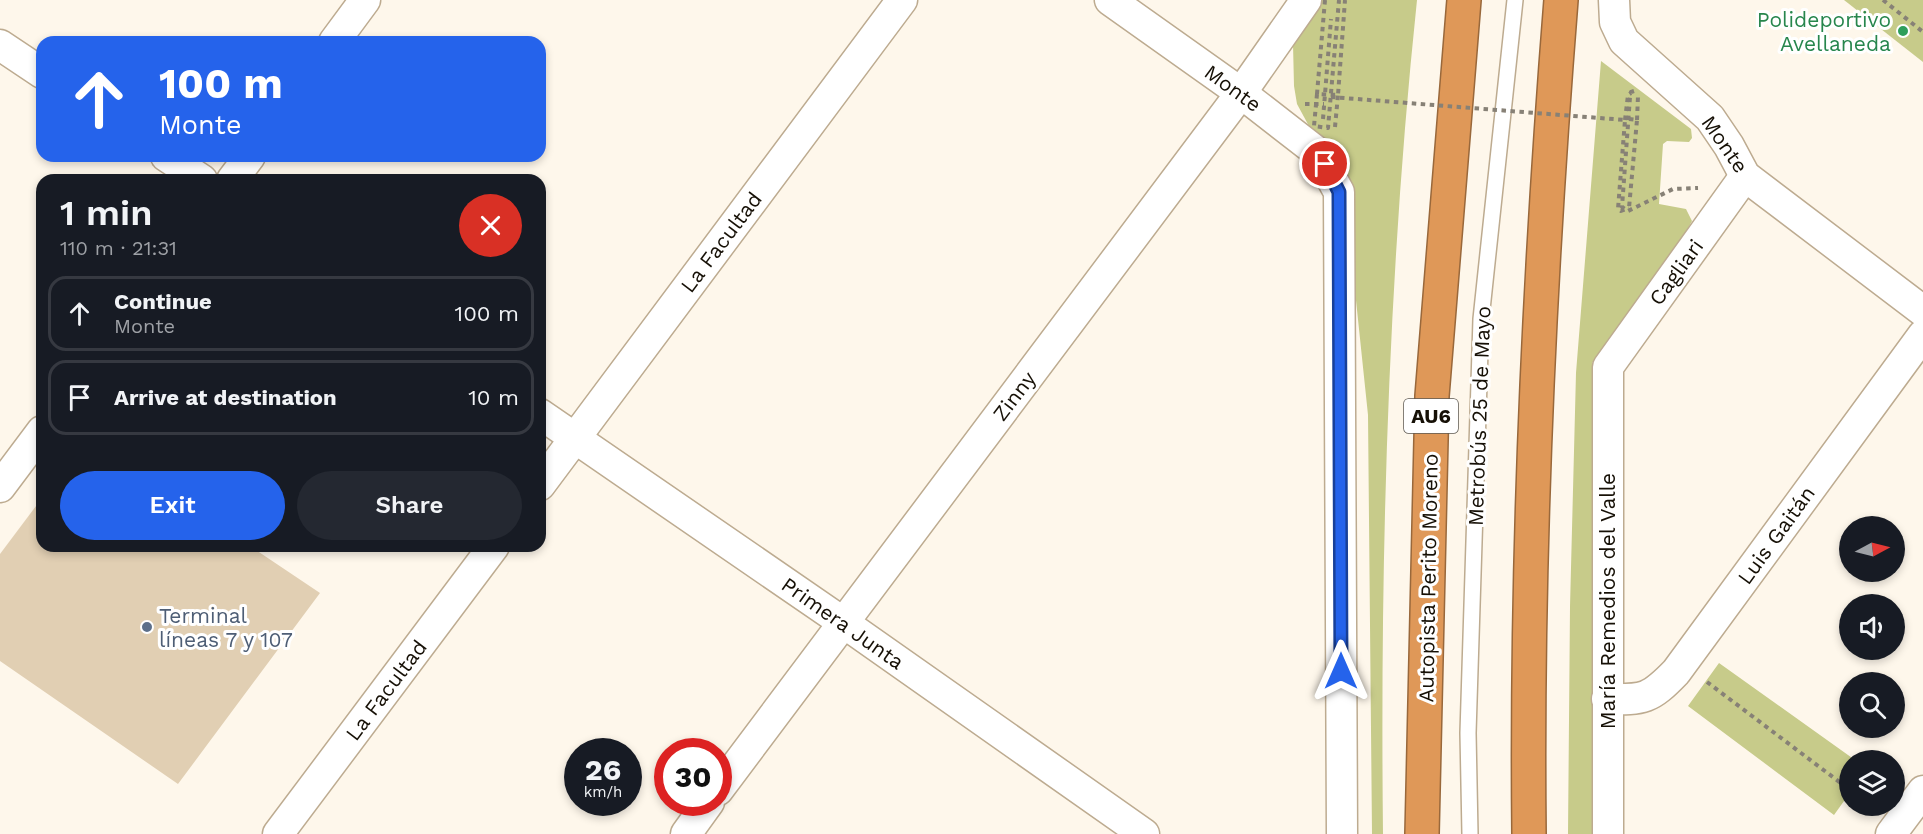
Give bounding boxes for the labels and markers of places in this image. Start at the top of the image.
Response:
place label: Polideportivo Avellaneda [1757,7,1891,56]
marker: Polideportivo Avellaneda [1896,24,1910,38]
pin [1299,138,1350,189]
place label: Terminal líneas 7 y 107 [159,603,293,652]
marker: Terminal líneas 7 y 107 [140,620,154,634]

